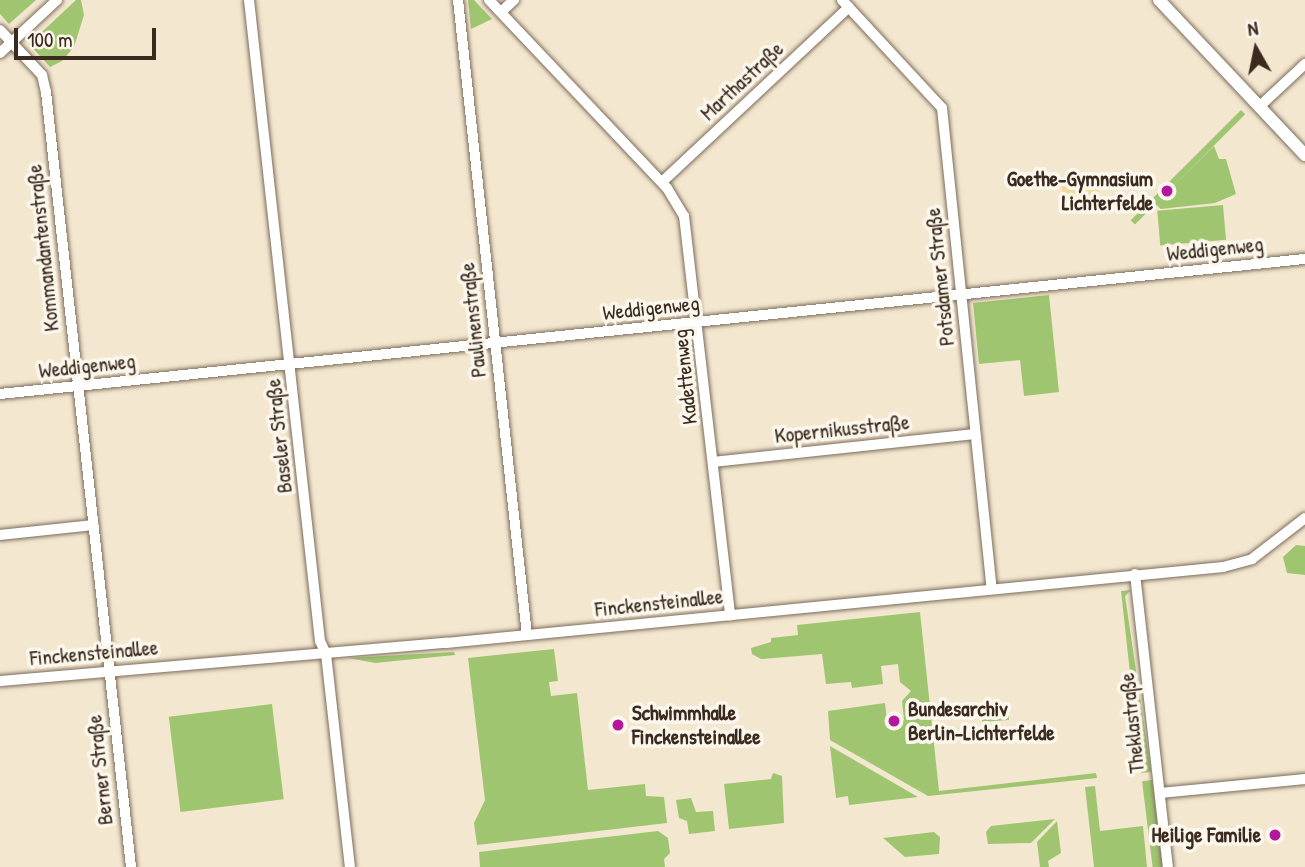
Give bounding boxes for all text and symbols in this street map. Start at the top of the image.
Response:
scale bar [18,14,159,58]
north arrow [1221,14,1291,84]
text: N [1246,15,1260,42]
text: 100 m [27,25,73,54]
street label: Marthastraße [695,36,789,126]
street label: Kommandantenstraße [22,163,64,333]
place label: Goethe-Gymnasium Lichterfelde [1007,166,1153,216]
marker: Goethe-Gymnasium Lichterfelde [1159,183,1175,199]
street label: Potsdamer Straße [920,207,960,347]
street label: Weddigenweg [1165,231,1265,267]
street label: Paulinenstraße [454,261,492,379]
street label: Weddigenweg [601,290,701,326]
street label: Kadettenweg [667,328,703,426]
street label: Weddigenweg [37,348,137,384]
street label: Baseler Straße [260,378,298,494]
street label: Kopernikusstraße [773,409,911,449]
street label: Finckensteinallee [594,584,724,622]
street label: Finckensteinallee [29,635,159,671]
street label: Theklastraße [1114,672,1150,774]
place label: Bundesarchiv Berlin-Lichterfelde [908,696,1055,746]
place label: Schwimmhalle Finckensteinallee [632,700,761,750]
marker: Bundesarchiv Berlin-Lichterfelde [886,713,902,729]
street label: Berner Straße [82,714,118,826]
marker: Schwimmhalle Finckensteinallee [610,717,626,733]
place label: Heilige Familie [1152,822,1261,848]
marker: Heilige Familie [1267,827,1283,843]

